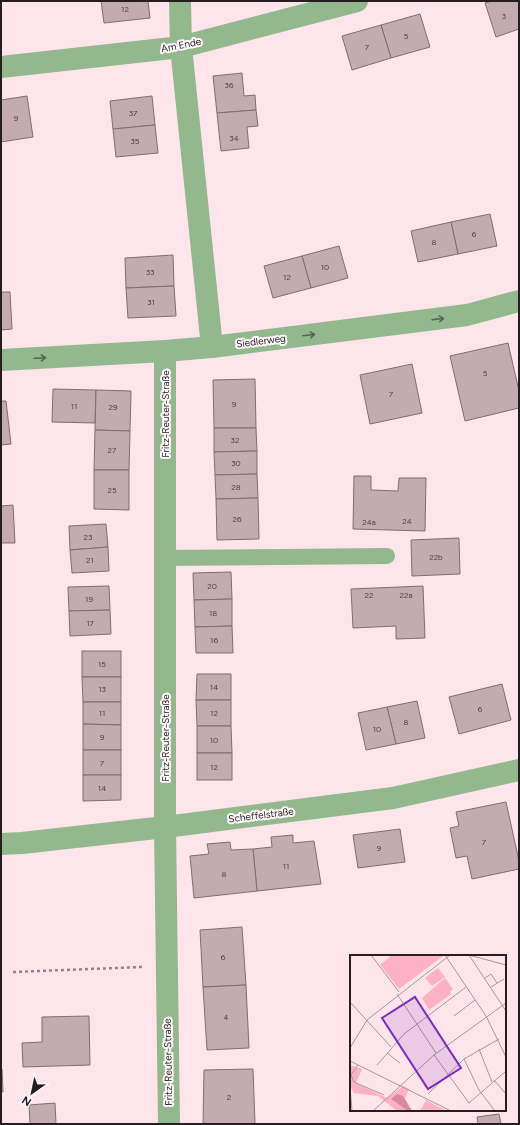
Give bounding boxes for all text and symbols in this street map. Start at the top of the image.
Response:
house number: 12 [121,4,129,14]
house number: 3 [502,11,506,21]
house number: 5 [404,31,409,41]
street label: Am Ende [160,35,203,55]
house number: 7 [365,42,370,52]
house number: 36 [225,80,234,90]
house number: 37 [129,108,138,118]
house number: 9 [14,113,19,123]
house number: 34 [229,133,239,143]
house number: 35 [131,136,140,146]
house number: 6 [472,229,477,239]
house number: 8 [432,237,437,247]
house number: 10 [321,262,329,272]
house number: 33 [146,267,154,277]
house number: 12 [283,272,291,282]
house number: 31 [147,297,155,307]
one-way arrow [431,315,444,323]
street label: Siedlerweg [235,331,287,350]
one-way arrow [302,331,315,339]
one-way arrow [33,354,46,362]
house number: 5 [483,368,488,378]
street label: Fritz-Reuter-Straße [159,370,172,458]
house number: 7 [389,389,394,399]
house number: 9 [232,399,237,409]
house number: 11 [71,401,77,411]
house number: 29 [109,402,118,412]
house number: 32 [231,435,239,445]
house number: 27 [108,445,117,455]
house number: 30 [231,458,241,468]
house number: 28 [231,482,241,492]
house number: 25 [107,485,117,495]
house number: 26 [233,514,242,524]
house number: 24 [402,516,412,526]
house number: 24a [362,517,376,527]
house number: 23 [84,532,92,542]
house number: 22b [429,552,443,562]
house number: 21 [86,555,94,565]
house number: 20 [207,581,217,591]
house number: 22 [365,590,373,600]
house number: 22a [399,590,413,600]
house number: 19 [85,594,93,604]
house number: 18 [209,608,217,618]
house number: 17 [86,618,94,628]
house number: 16 [210,635,218,645]
house number: 15 [98,659,106,669]
house number: 14 [210,682,218,692]
house number: 13 [98,684,106,694]
street label: Fritz-Reuter-Straße [159,694,172,782]
house number: 6 [478,704,483,714]
house number: 11 [99,708,105,718]
house number: 12 [210,708,218,718]
house number: 8 [404,717,409,727]
house number: 10 [373,724,381,734]
house number: 9 [100,732,105,742]
house number: 10 [210,735,218,745]
house number: 7 [100,758,105,768]
house number: 12 [210,762,218,772]
house number: 14 [98,783,106,793]
street label: Scheffelstraße [228,804,295,825]
house number: 7 [482,837,487,847]
house number: 9 [377,843,382,853]
house number: 11 [283,861,289,871]
house number: 8 [222,869,227,879]
house number: 6 [221,952,226,962]
inset map [350,955,506,1111]
house number: 4 [224,1012,229,1022]
street label: Fritz-Reuter-Straße [161,1018,175,1106]
north arrow [12,1073,52,1113]
house number: 2 [227,1092,231,1102]
text: N [20,1093,34,1109]

